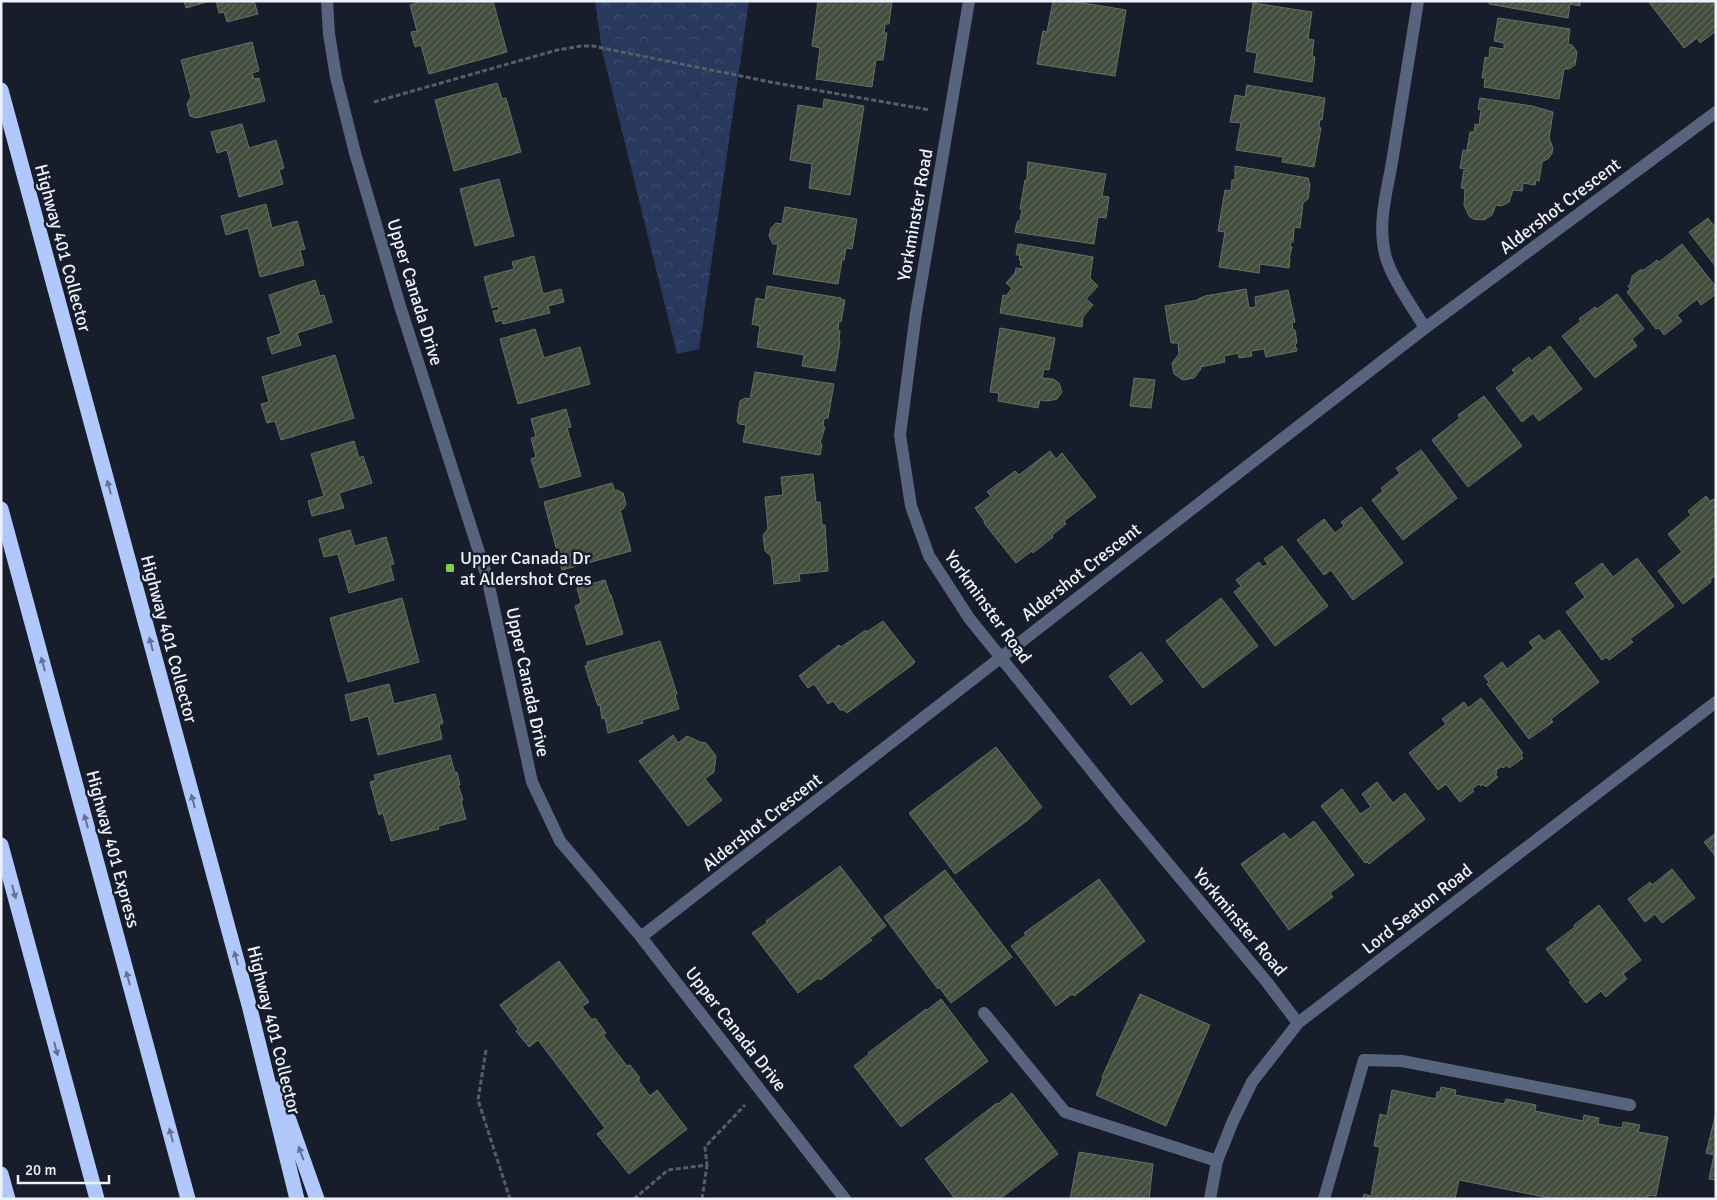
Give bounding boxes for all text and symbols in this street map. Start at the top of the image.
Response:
street label: Yorkminster Road [893,147,937,283]
street label: Aldershot Crescent [1495,153,1625,259]
street label: Highway 401 Collector [30,162,96,335]
street label: Upper Canada Drive [382,216,448,368]
one-way arrow [104,480,112,495]
street label: Aldershot Crescent [1017,518,1145,626]
street label: Yorkminster Road [940,546,1036,668]
place label: Upper Canada Dr at Aldershot Cres [460,547,592,590]
street label: Highway 401 Collector [136,553,202,726]
marker: Upper Canada Dr at Aldershot Cres [444,562,456,574]
street label: Upper Canada Drive [501,605,555,759]
one-way arrow [147,637,155,652]
one-way arrow [39,657,47,672]
street label: Highway 401 Express [81,768,145,930]
street label: Aldershot Crescent [698,768,826,876]
one-way arrow [189,793,197,808]
one-way arrow [82,814,90,829]
street label: Lord Seaton Road [1357,859,1477,959]
street label: Yorkminster Road [1188,864,1292,980]
one-way arrow [10,884,18,899]
street label: Highway 401 Collector [242,943,306,1117]
one-way arrow [232,950,240,965]
street label: Upper Canada Drive [680,962,792,1096]
one-way arrow [124,970,132,985]
one-way arrow [53,1041,61,1056]
one-way arrow [167,1127,175,1142]
one-way arrow [297,1145,305,1160]
scale bar [18,1152,109,1184]
text: 20 m [25,1161,56,1179]

